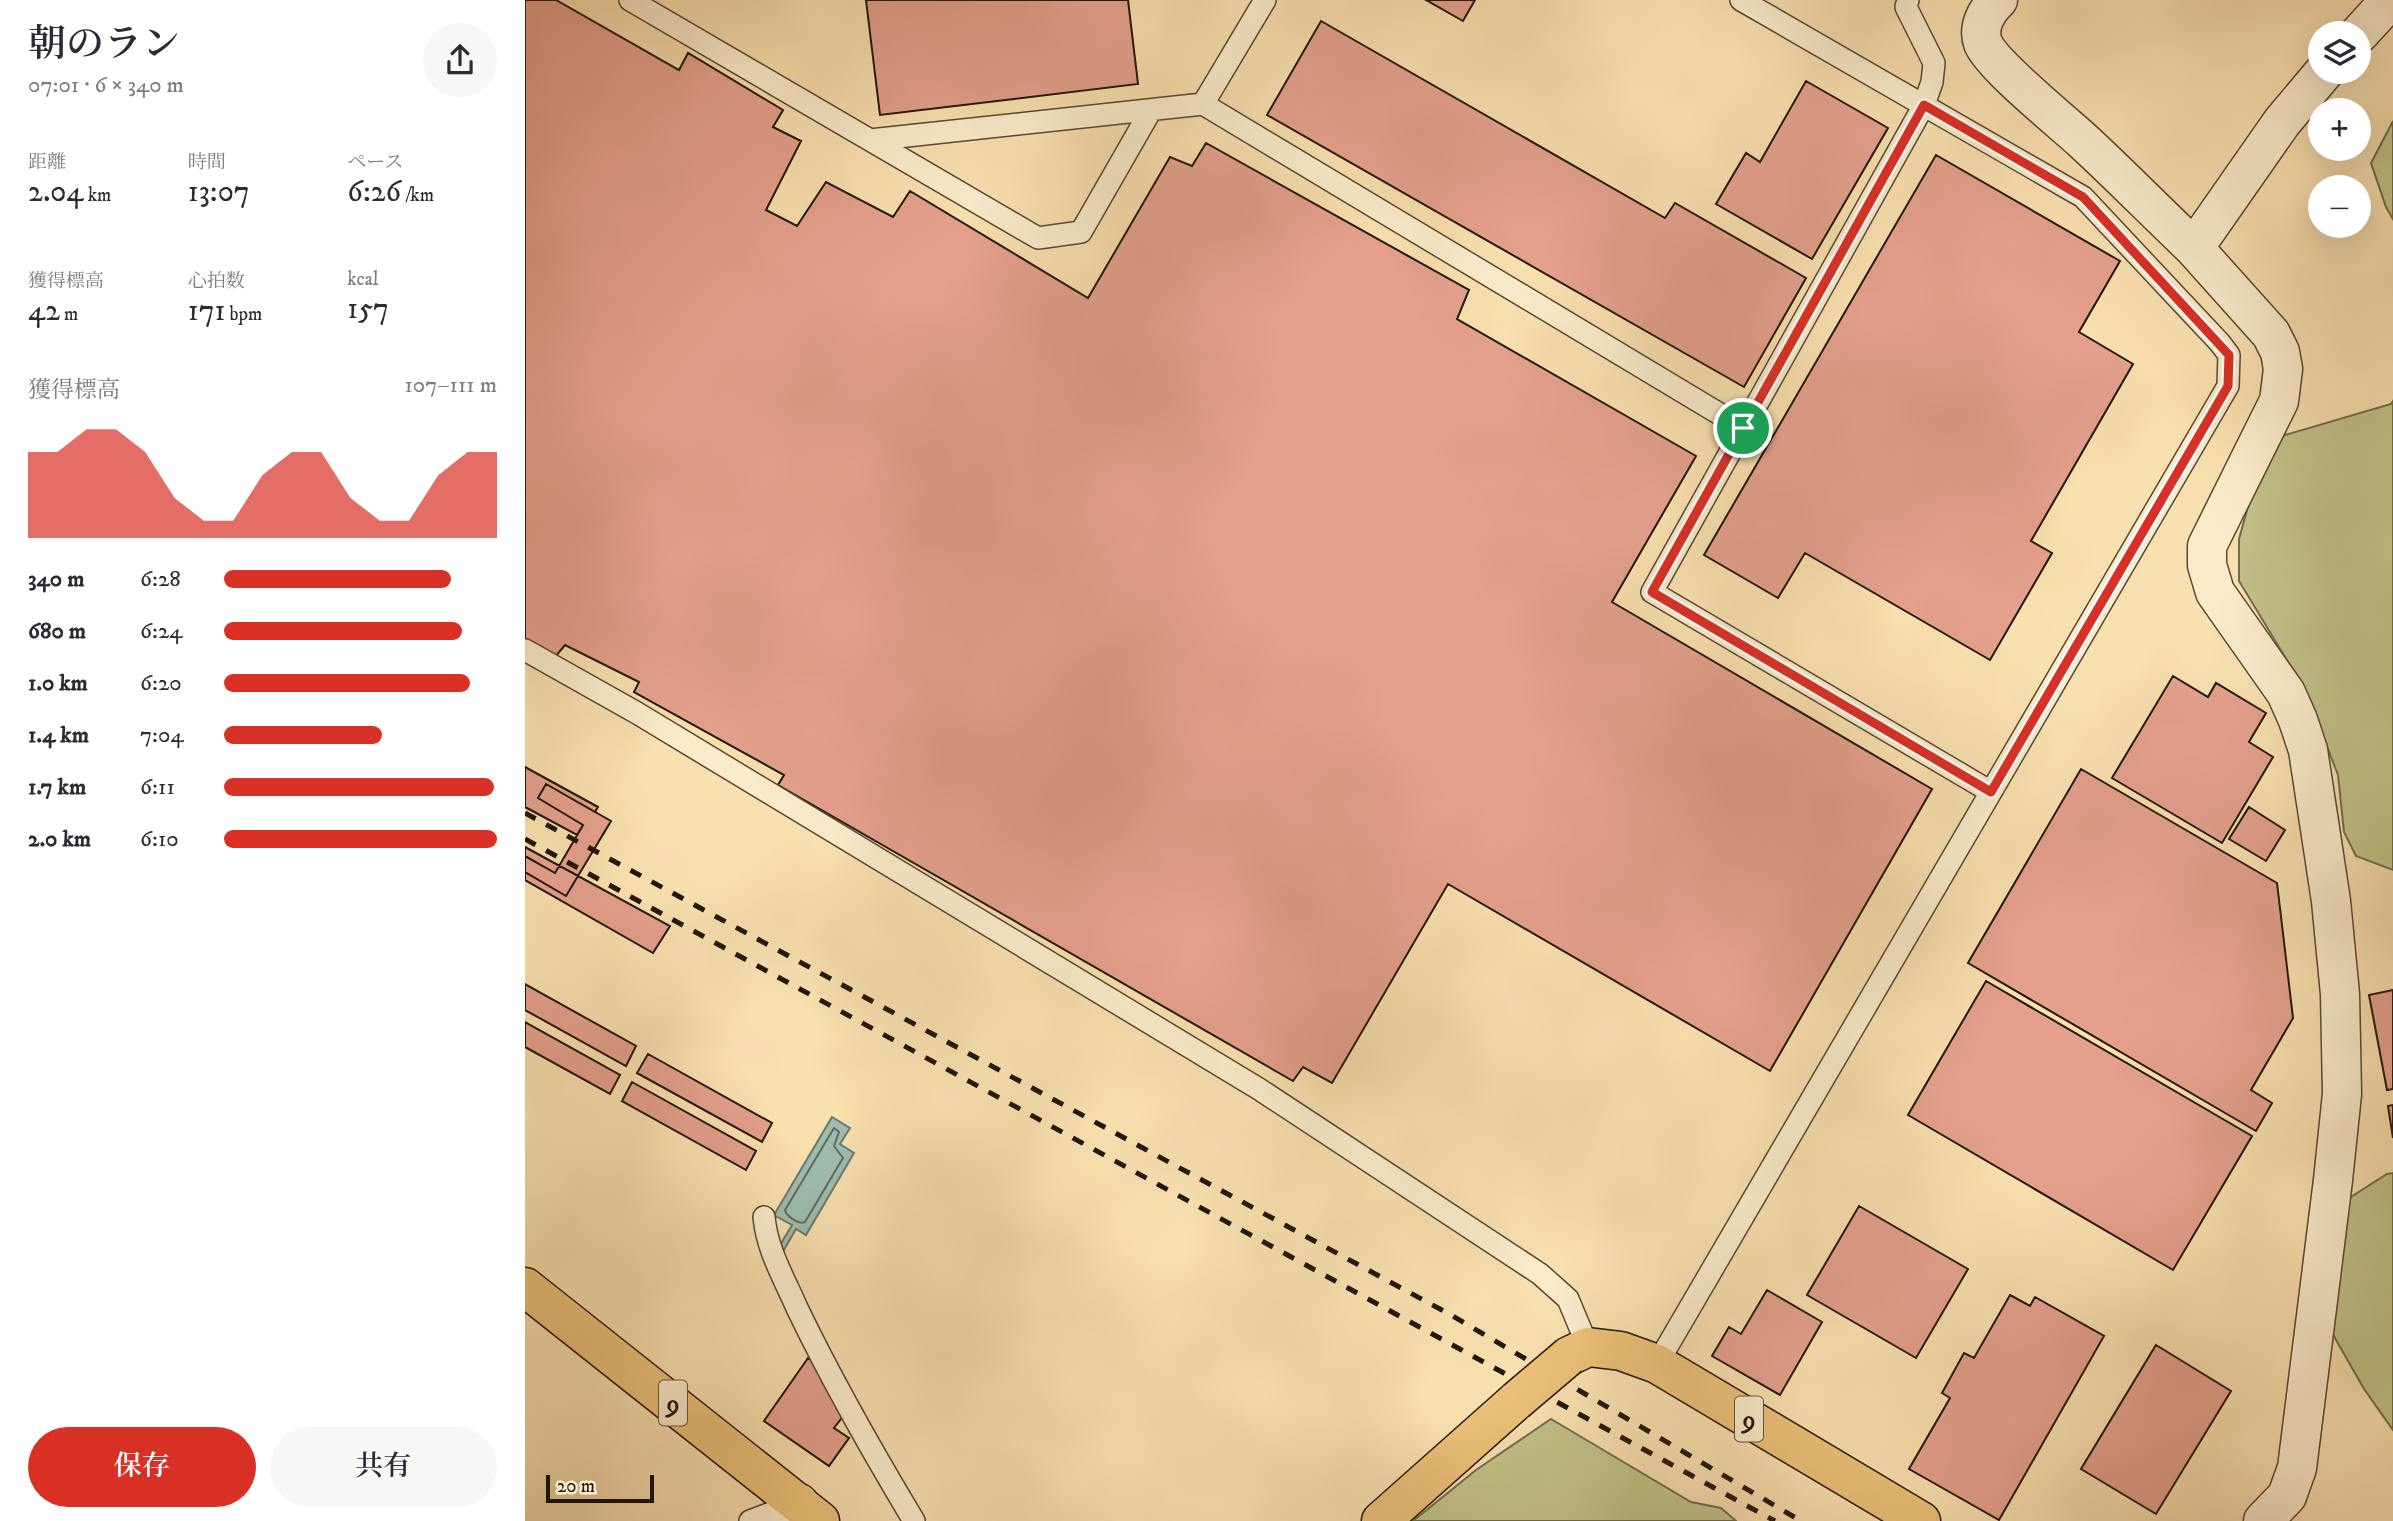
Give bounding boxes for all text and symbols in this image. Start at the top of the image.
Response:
text: 朝のラン [28,21,180,69]
map controls [2308,21,2371,238]
button: layers [2308,21,2371,84]
button: share [423,23,497,97]
text: 07:01 · 6 × 340 m [28,71,184,100]
button: + [2308,98,2371,161]
text: 距離 [28,151,66,174]
text: 時間 [188,151,226,174]
text: ペース [347,151,403,174]
text: 2.04 [28,174,84,211]
text: 13:07 [188,174,250,211]
text: 6:26 [347,174,401,211]
button: − [2308,175,2371,238]
text: km [84,184,111,207]
text: /km [401,184,434,207]
text: kcal [347,268,379,291]
text: 獲得標高 [28,270,104,293]
text: 心拍数 [188,270,245,293]
text: 157 [347,291,389,328]
text: 42 [28,293,60,330]
text: 171 [188,293,226,330]
text: m [60,303,78,326]
text: bpm [226,303,262,326]
text: 107–111 m [404,371,497,400]
text: 獲得標高 [28,376,120,405]
pin [1713,398,1773,458]
icon: arrive [1724,409,1762,447]
text: 340 m [28,565,84,594]
text: 6:28 [140,565,181,594]
text: 680 m [28,617,86,646]
text: 6:24 [140,617,183,646]
text: 1.0 km [28,669,88,698]
text: 6:20 [140,669,182,698]
text: 1.4 km [28,721,89,750]
text: 7:04 [140,721,184,750]
text: 1.7 km [28,773,86,802]
text: 6:11 [140,773,175,802]
text: 2.0 km [28,825,91,854]
text: 6:10 [140,825,179,854]
road number: 9 [659,1380,687,1426]
road number: 9 [1735,1396,1763,1442]
button: 保存 [28,1427,256,1507]
button: 共有 [270,1427,497,1507]
scale bar [546,1472,655,1504]
text: 20 m [557,1475,595,1498]

